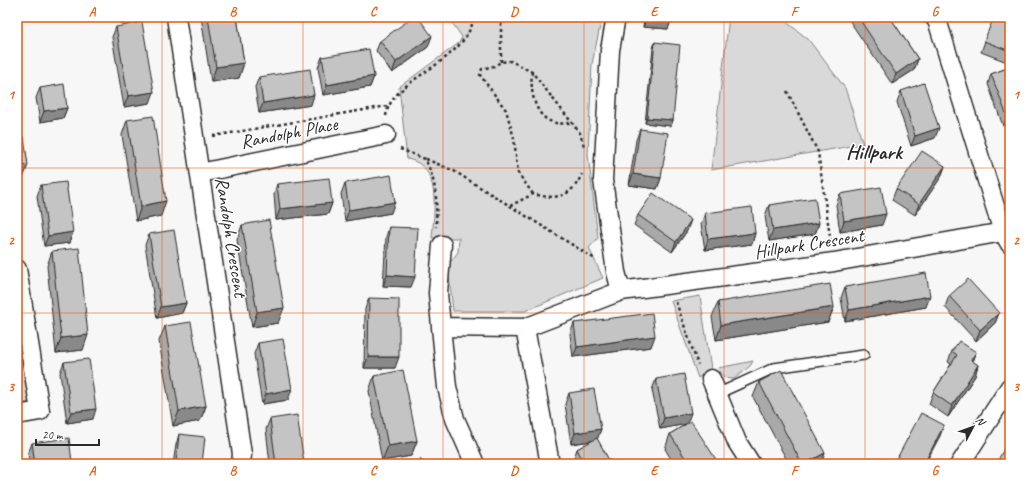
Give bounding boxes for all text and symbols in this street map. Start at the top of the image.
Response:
text: A [89,4,97,20]
text: B [230,4,238,20]
text: C [370,4,378,20]
text: D [510,4,519,20]
text: E [651,4,660,20]
text: F [791,4,800,20]
text: G [932,4,940,20]
text: 1 [8,87,16,103]
text: 1 [1013,87,1021,103]
street label: Randolph Place [239,112,341,154]
district label: Hillpark [846,139,904,165]
street label: Randolph Crescent [210,175,253,300]
street label: Hillpark Crescent [753,223,867,264]
text: 2 [8,233,15,249]
text: 2 [1013,233,1020,249]
text: 3 [8,379,15,395]
text: 3 [1013,379,1020,395]
north arrow [953,407,993,447]
text: N [973,413,989,429]
scale bar [36,421,99,447]
text: 20 m [42,427,64,443]
text: A [89,463,97,479]
text: B [230,463,238,479]
text: C [370,463,378,479]
text: D [510,463,519,479]
text: E [651,463,660,479]
text: F [791,463,800,479]
text: G [932,463,940,479]

